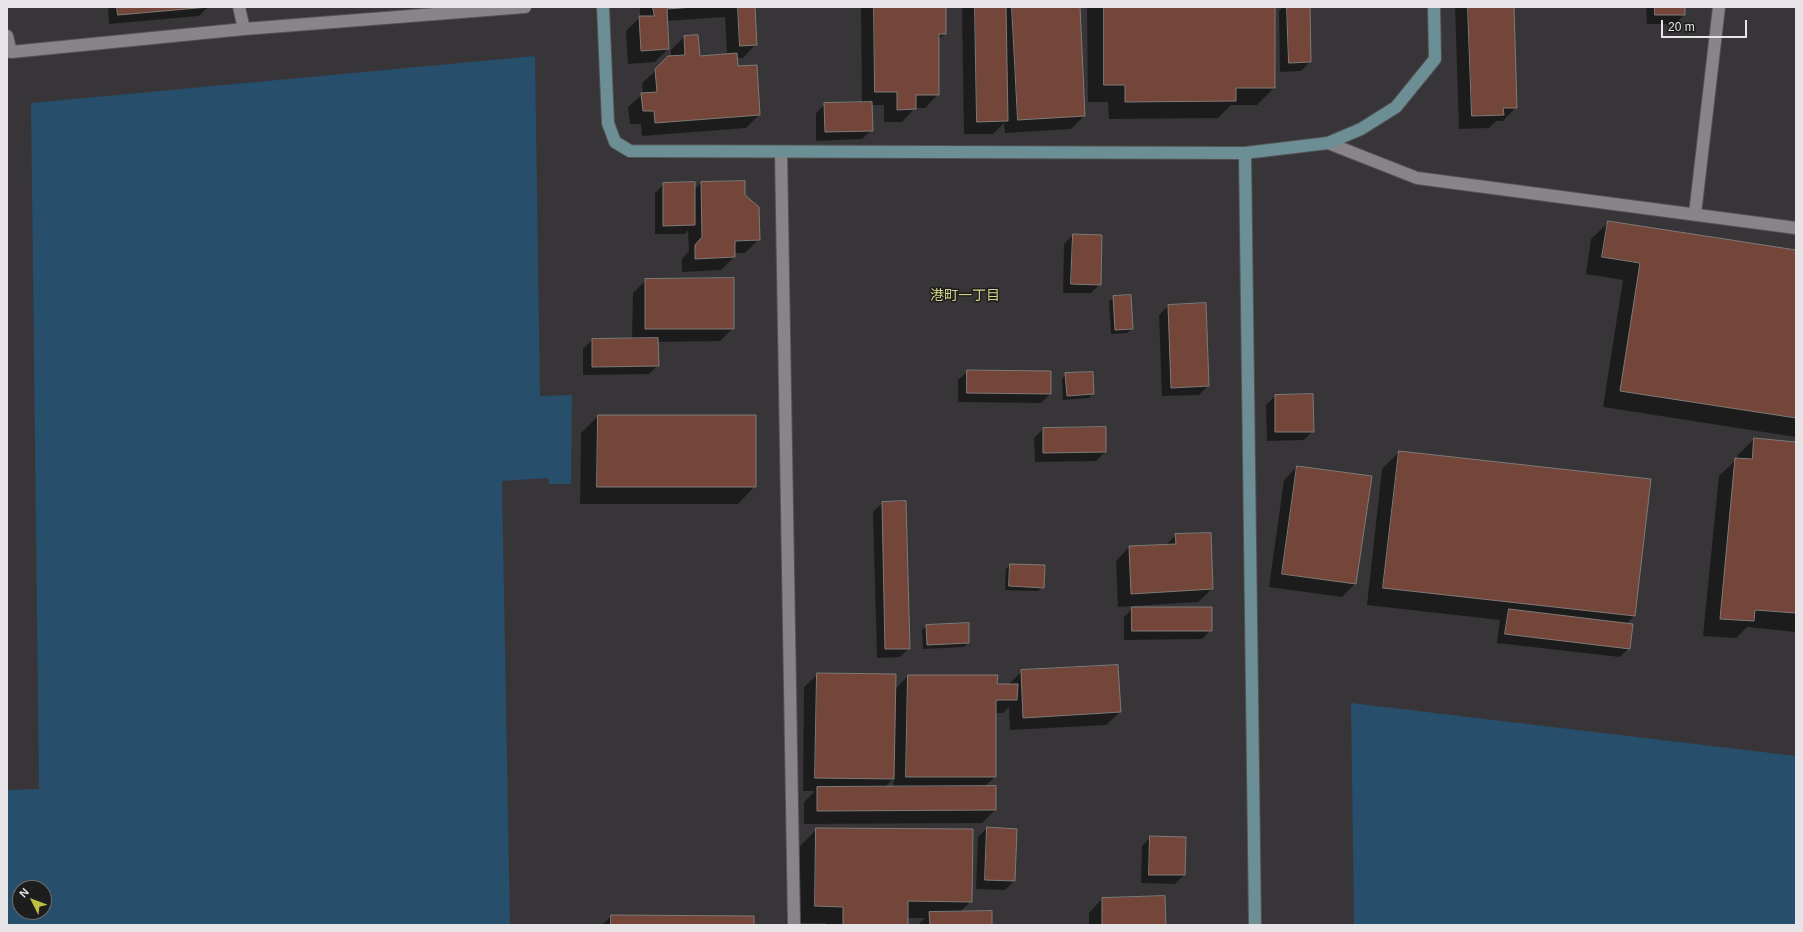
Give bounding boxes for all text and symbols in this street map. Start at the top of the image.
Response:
scale bar [1663,12,1749,38]
text: 20 m [1668,20,1695,34]
district label: 港町一丁目 [930,288,1000,304]
north arrow [12,880,52,920]
text: N [17,886,31,900]

